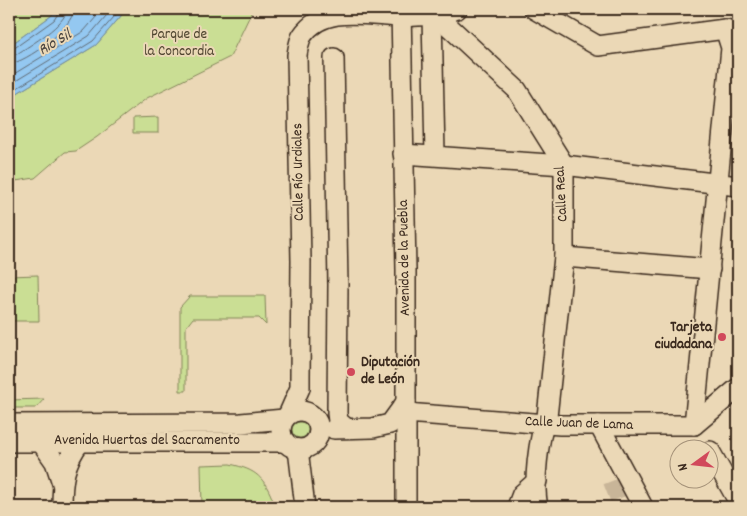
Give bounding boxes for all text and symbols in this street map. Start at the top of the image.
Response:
water label: Río Sil [34,23,77,62]
park label: Parque de la Concordia [144,24,215,63]
street label: Calle Río Urdiales [287,123,311,221]
street label: Calle Real [550,165,574,223]
street label: Avenida de la Puebla [393,199,417,316]
place label: Tarjeta ciudadana [655,317,713,356]
marker: Tarjeta ciudadana [716,331,728,343]
place label: Diputación de León [361,352,420,391]
marker: Diputación de León [345,366,357,378]
street label: Calle Juan de Lama [524,411,635,437]
street label: Avenida Huertas del Sacramento [54,430,240,452]
north arrow [670,438,720,488]
text: N [673,461,694,473]

